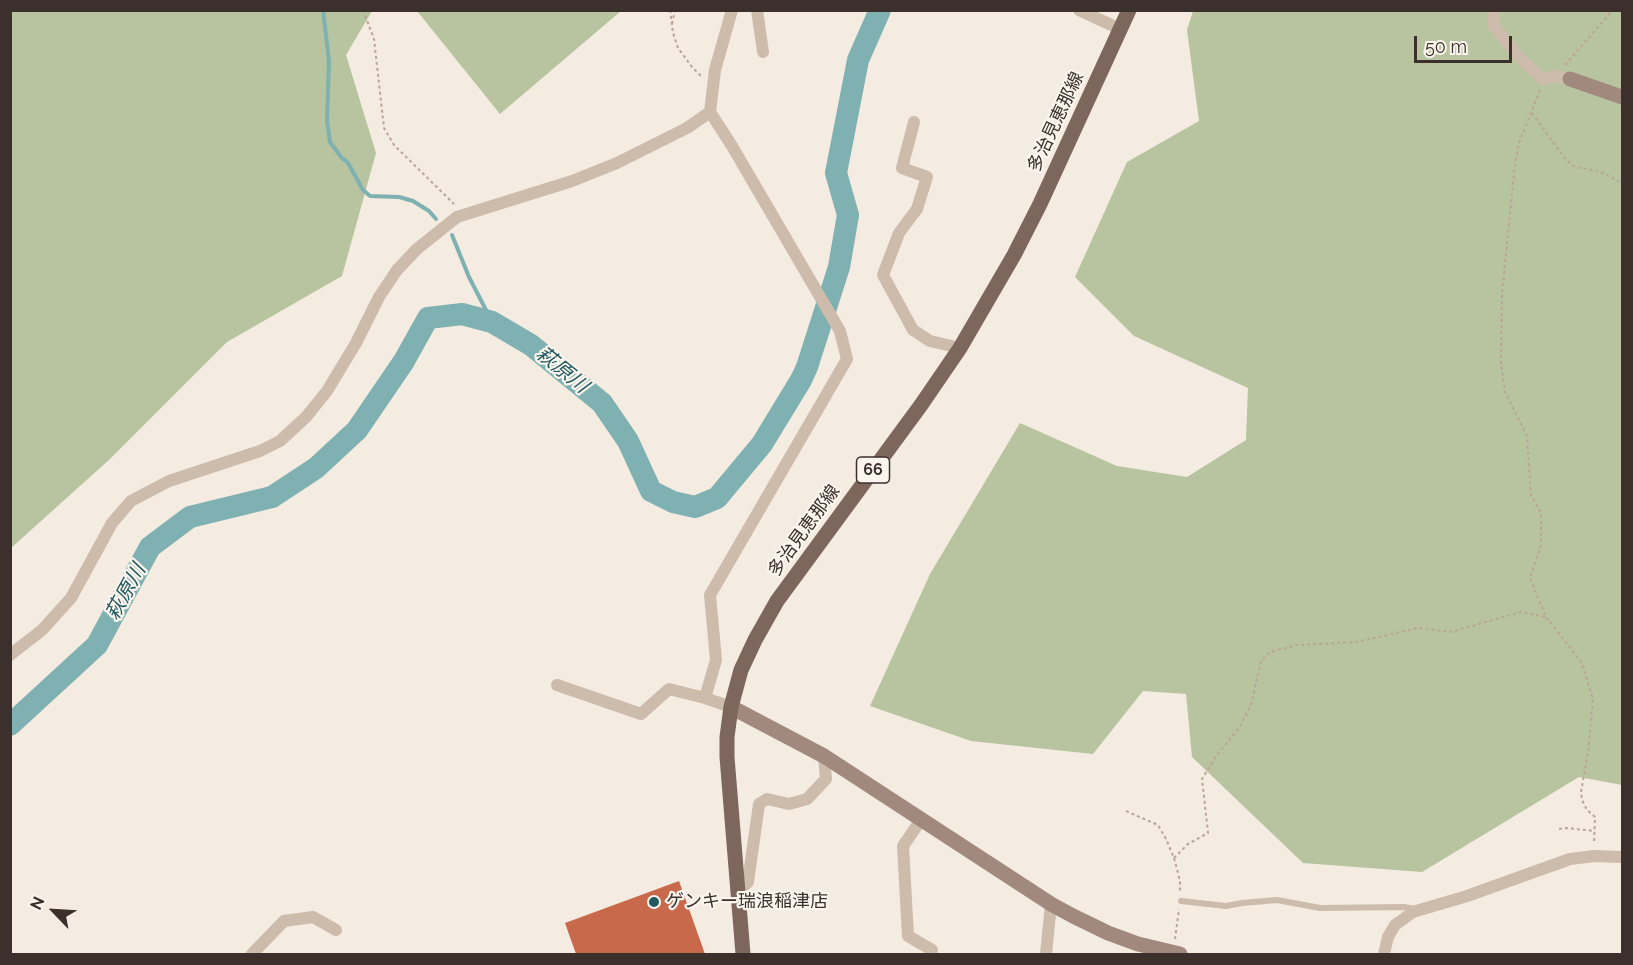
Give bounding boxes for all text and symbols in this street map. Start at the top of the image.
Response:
scale bar [1417,24,1514,62]
text: 50 m [1425,36,1467,57]
street label: 多治見恵那線 [1023,68,1089,176]
water label: 萩原川 [531,342,593,398]
road number: 66 [856,457,890,483]
street label: 多治見恵那線 [764,481,844,581]
water label: 萩原川 [101,560,151,624]
north arrow [24,881,84,941]
place label: ゲンキー瑞浪稲津店 [666,891,828,913]
text: N [26,894,48,913]
marker: ゲンキー瑞浪稲津店 [647,895,661,909]

